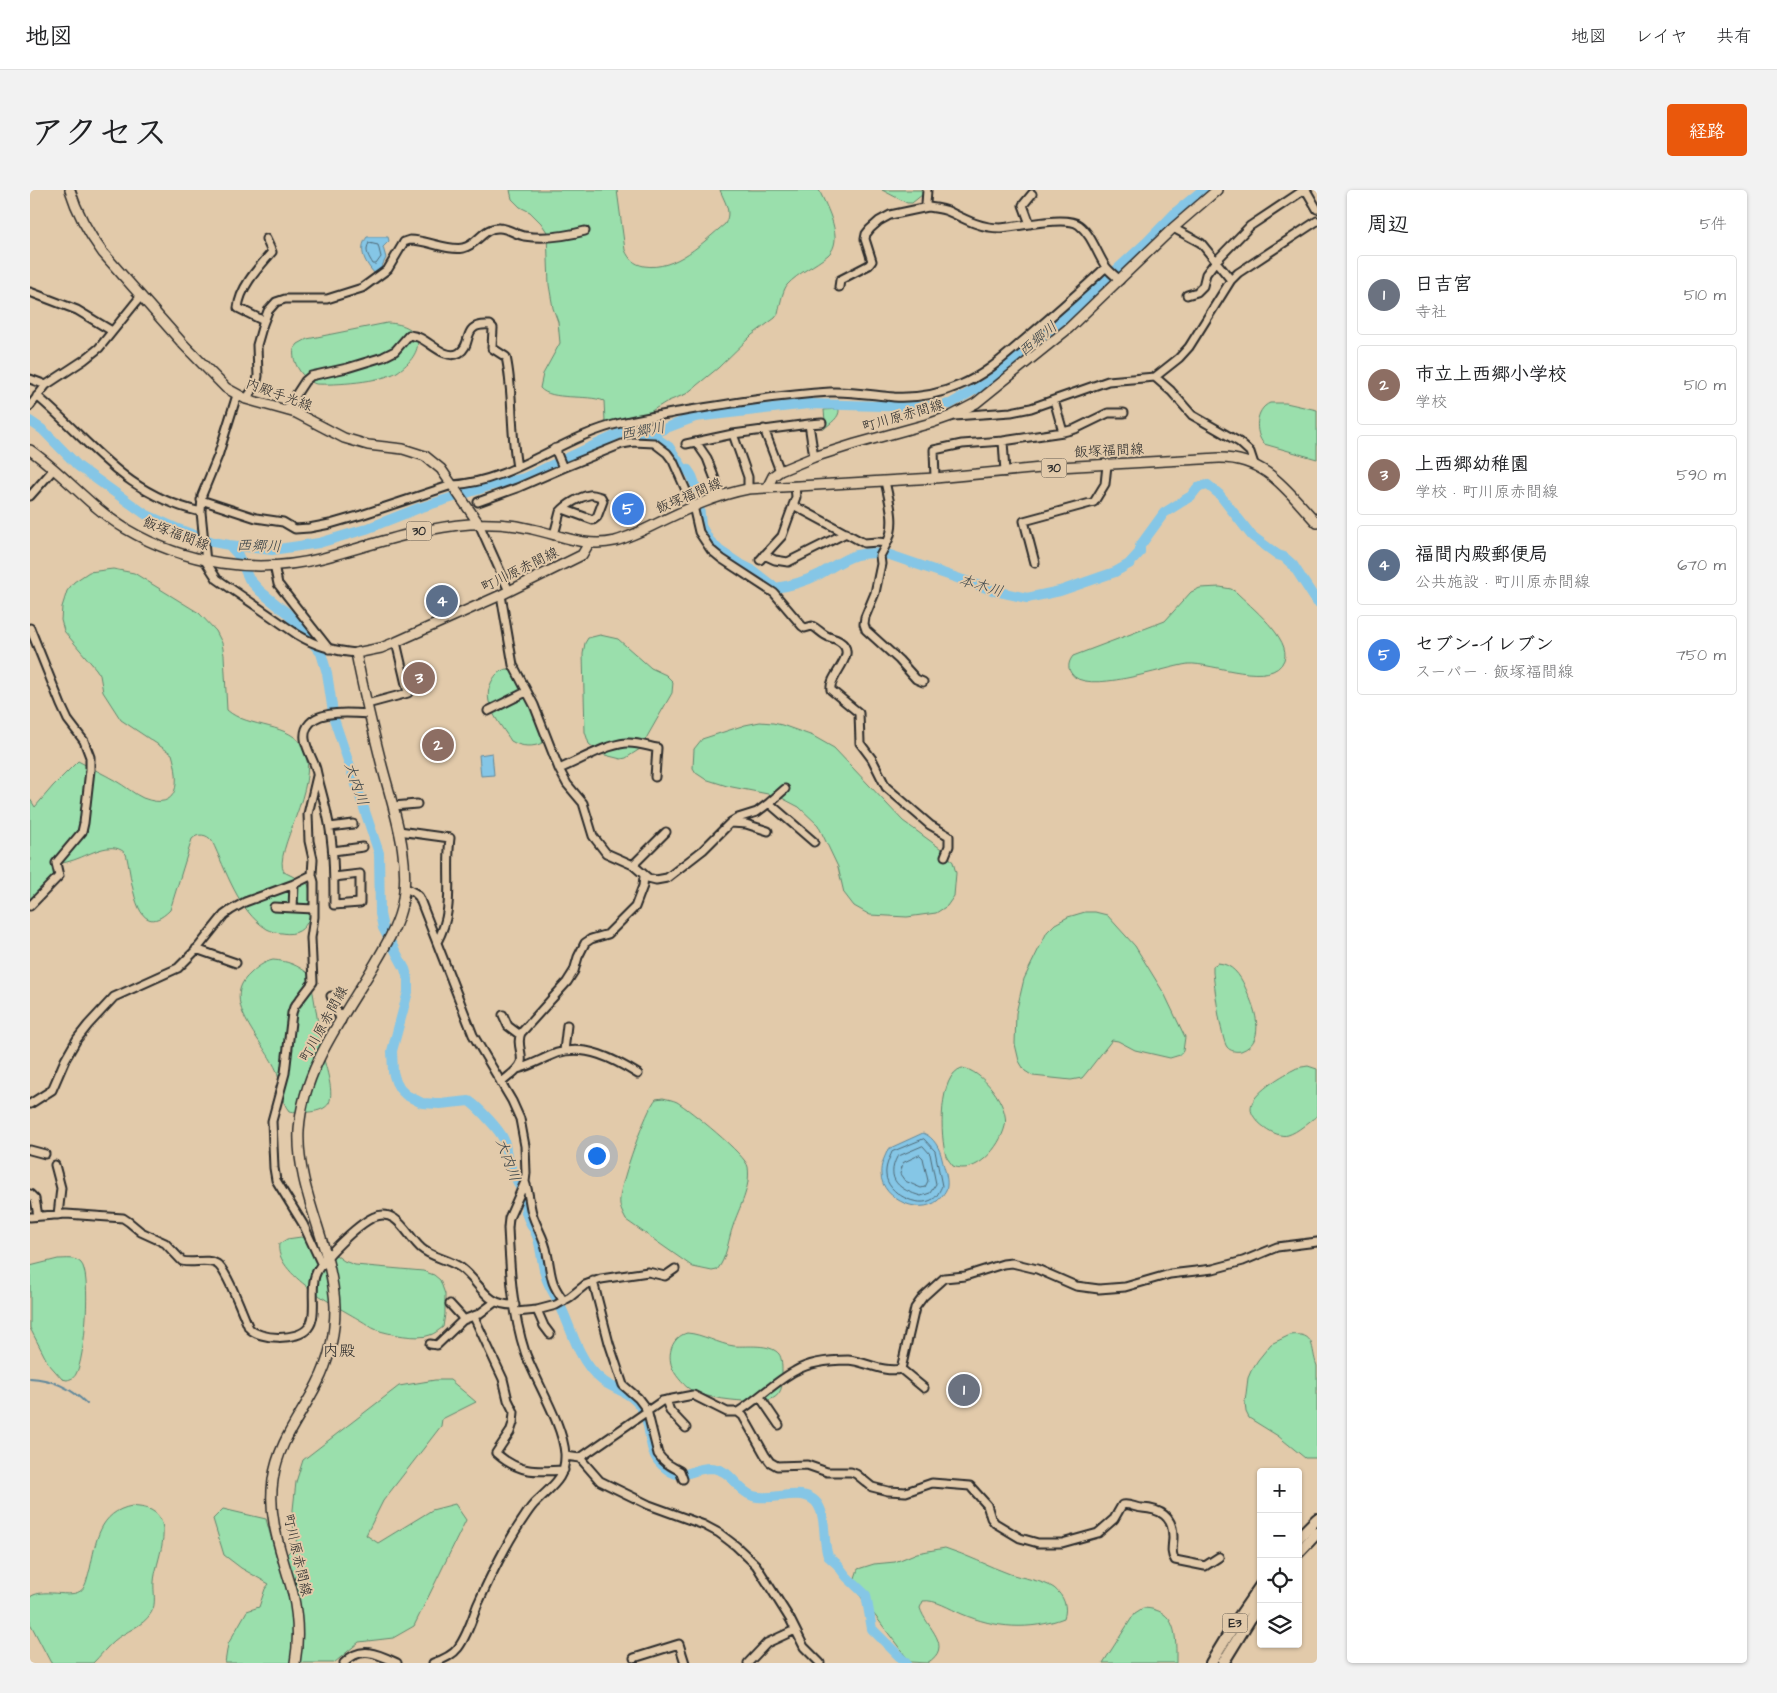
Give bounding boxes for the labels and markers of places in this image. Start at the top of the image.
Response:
pin: 5 [612,490,644,528]
pin: 4 [426,582,458,620]
pin: 3 [403,659,435,697]
pin: 2 [422,726,454,764]
pin: 1 [948,1371,980,1409]

